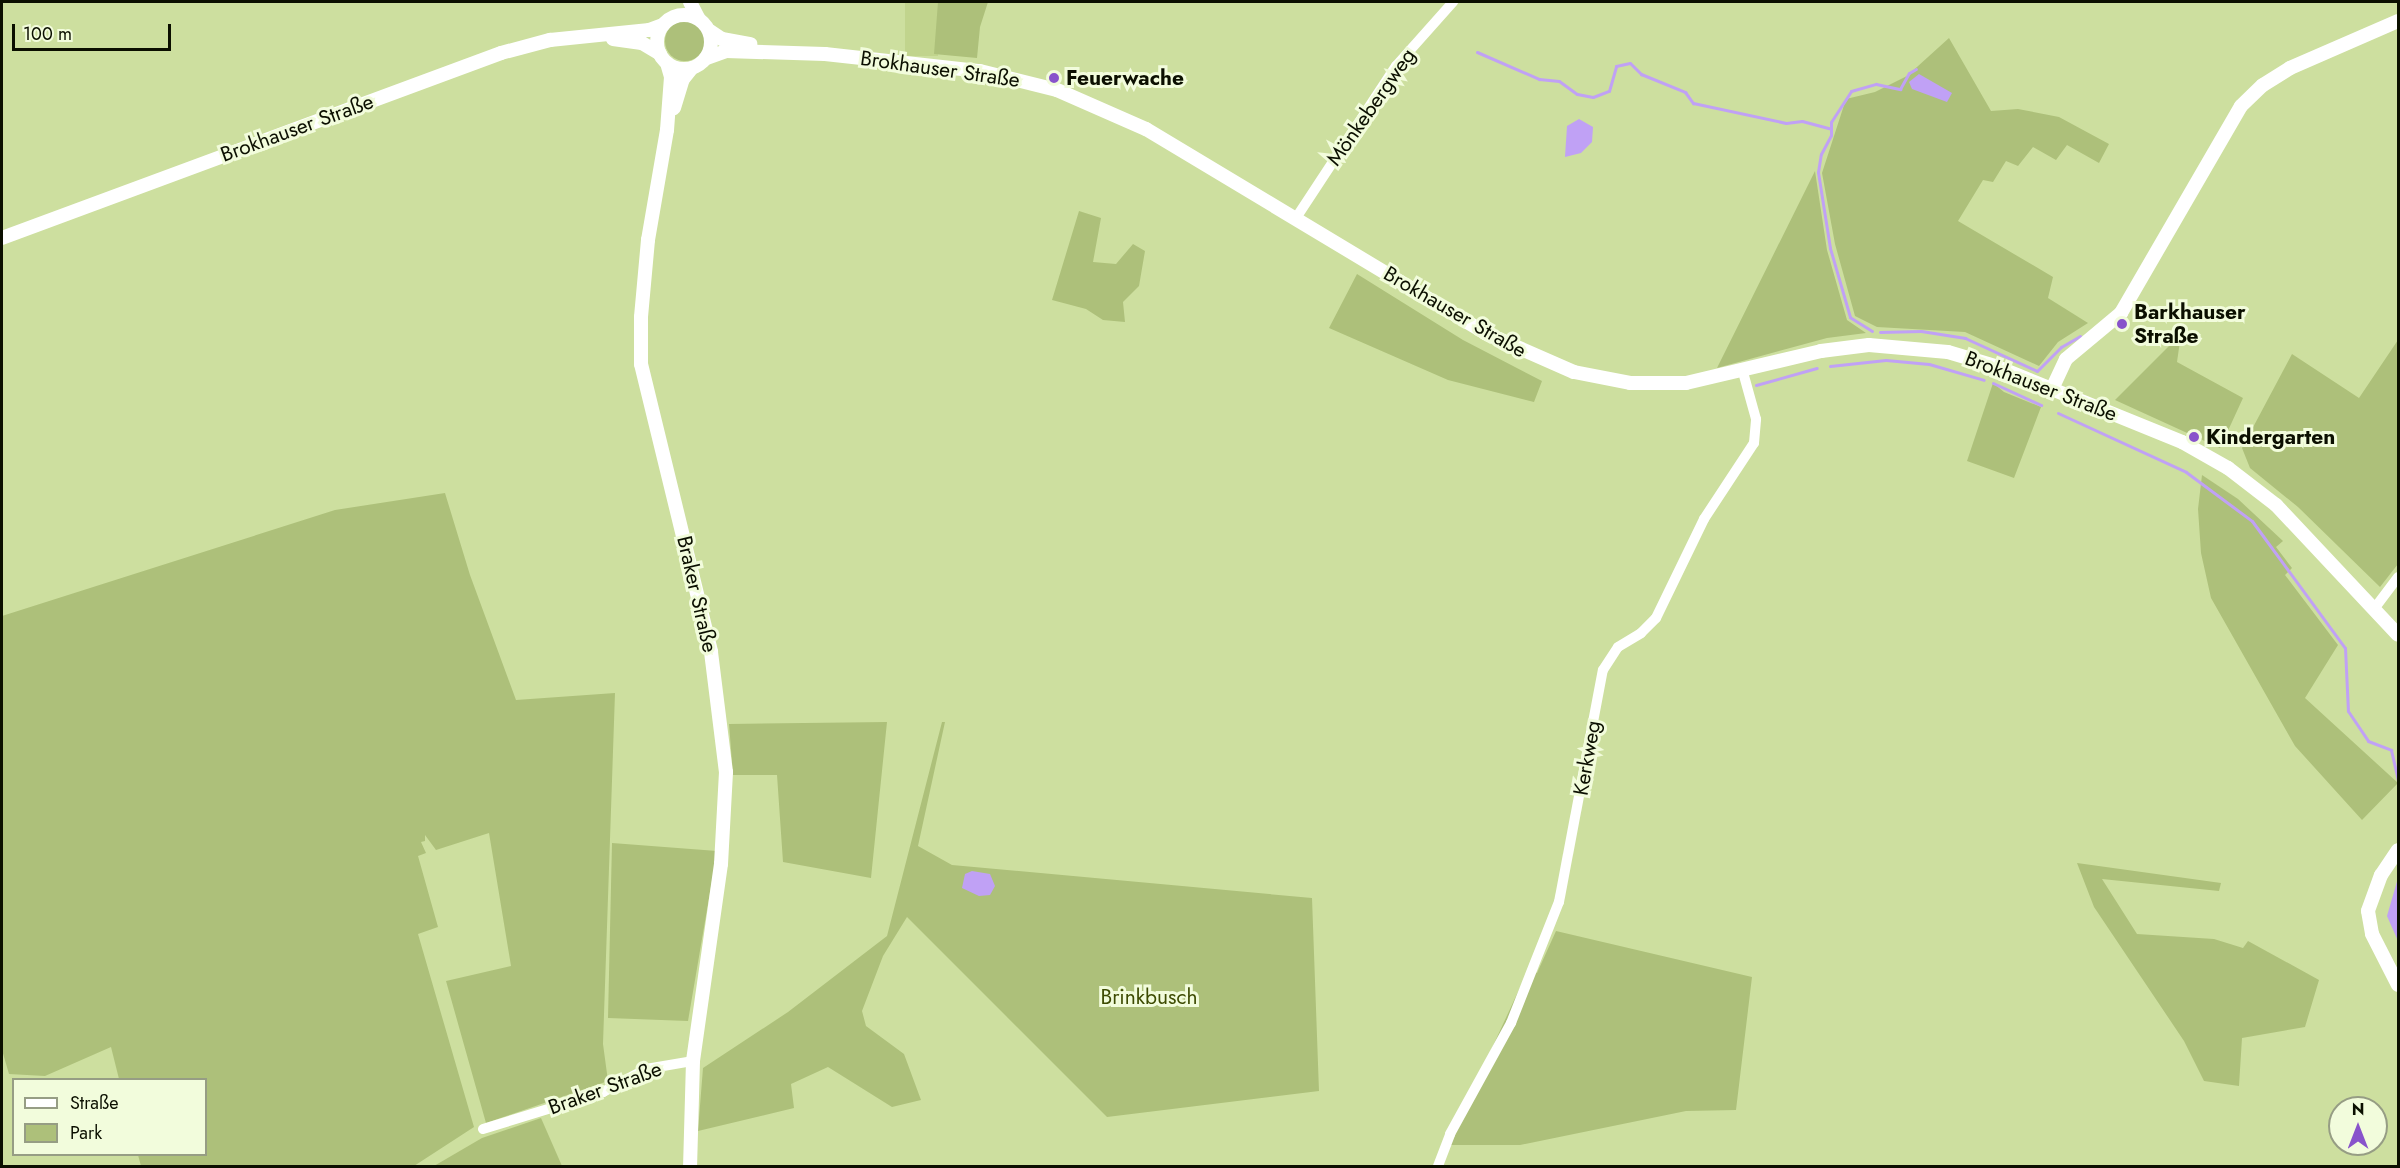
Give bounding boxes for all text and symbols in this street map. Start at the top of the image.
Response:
scale bar [15,12,174,50]
text: 100 m [23,21,72,47]
street label: Mönkebergweg [1321,43,1421,171]
street label: Brokhauser Straße [859,45,1021,93]
place label: Feuerwache [1066,65,1184,91]
marker: Feuerwache [1047,71,1061,85]
street label: Brokhauser Straße [217,89,377,167]
street label: Brokhauser Straße [1379,261,1531,363]
place label: Barkhauser Straße [2134,299,2246,349]
marker: Barkhauser Straße [2115,317,2129,331]
street label: Brokhauser Straße [1961,345,2121,427]
place label: Kindergarten [2206,424,2335,450]
marker: Kindergarten [2187,430,2201,444]
street label: Braker Straße [671,533,723,655]
street label: Kerkweg [1568,719,1606,797]
park label: Brinkbusch [1100,984,1198,1010]
street label: Braker Straße [545,1056,665,1120]
legend [12,1078,207,1156]
text: Straße [70,1090,118,1116]
north arrow [2328,1096,2388,1156]
text: N [2352,1098,2364,1121]
text: Park [70,1120,102,1146]

